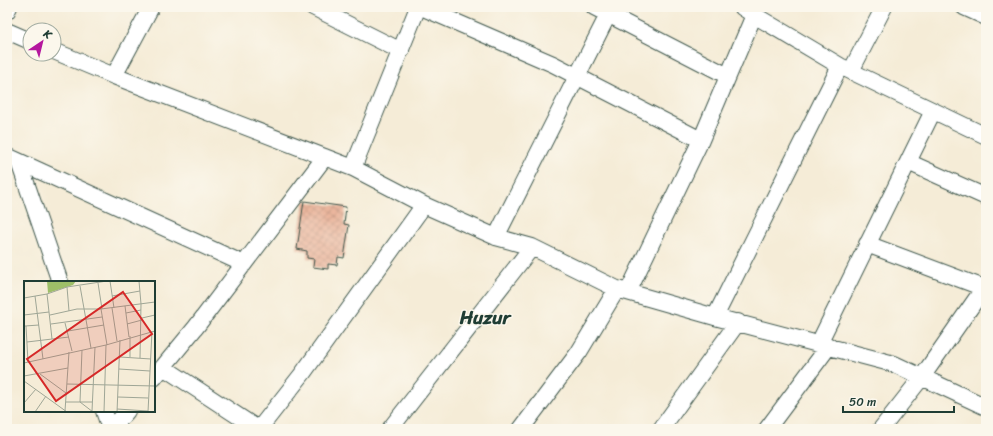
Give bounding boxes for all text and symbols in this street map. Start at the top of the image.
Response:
north arrow [22,22,62,62]
text: K [38,24,57,45]
inset map [24,281,155,412]
district label: Huzur [459,301,513,334]
scale bar [843,388,954,414]
text: 50 m [849,391,876,413]

